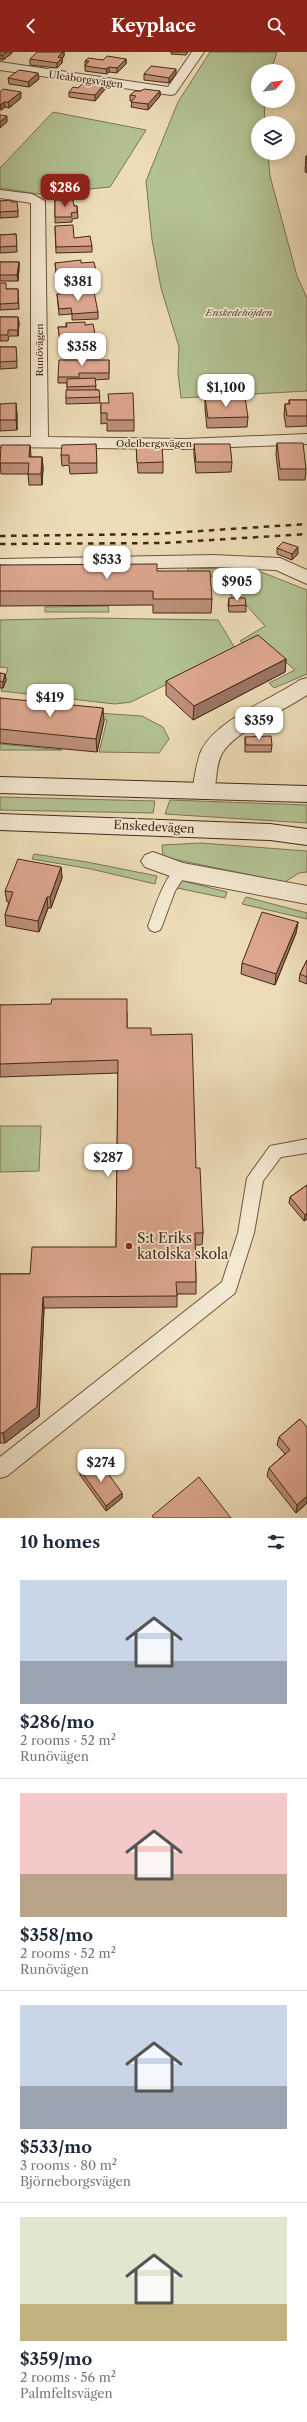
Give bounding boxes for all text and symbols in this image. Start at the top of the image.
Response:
icon: back [20,15,42,37]
text: Keyplace [111,15,196,37]
icon: search [265,15,287,37]
north arrow [251,64,295,108]
map controls [251,64,295,160]
street label: Uleåborgsvägen [48,68,125,91]
button: layers [251,116,295,160]
pin: $286 [41,174,89,208]
text: $286 [50,179,80,195]
pin: $381 [54,268,102,302]
text: $381 [64,273,92,289]
park label: Enskedehöjden [205,306,272,319]
street label: Runövägen [33,323,46,377]
pin: $358 [58,333,106,367]
text: $358 [67,338,97,354]
pin: $1,100 [193,374,259,408]
text: $1,100 [207,379,245,395]
street label: Odelbergsvägen [116,437,193,450]
pin: $533 [83,546,131,580]
text: $533 [92,551,122,567]
pin: $905 [213,568,261,602]
text: $905 [222,573,252,589]
pin: $419 [26,684,74,718]
text: $419 [36,689,64,705]
pin: $359 [235,707,283,741]
text: $359 [244,712,274,728]
street label: Enskedevägen [113,817,195,836]
pin: $287 [84,1144,132,1178]
text: $287 [93,1149,123,1165]
place label: S:t Eriks katolska skola [137,1229,229,1263]
marker: S:t Eriks katolska skola [124,1241,134,1251]
pin: $274 [77,1449,125,1483]
text: $274 [87,1454,116,1470]
icon: filters [265,1531,287,1553]
text: 10 homes [20,1532,100,1552]
icon: home [118,1606,190,1678]
text: $286/mo [20,1712,94,1732]
text: 2 rooms · 52 m² [20,1732,116,1748]
text: Runövägen [20,1748,89,1764]
icon: home [118,1819,190,1891]
text: $358/mo [20,1925,93,1945]
text: 2 rooms · 52 m² [20,1945,116,1961]
text: Runövägen [20,1961,89,1977]
icon: home [118,2031,190,2103]
text: $533/mo [20,2137,92,2157]
text: 3 rooms · 80 m² [20,2157,117,2173]
text: Björneborgsvägen [20,2173,131,2189]
icon: home [118,2243,190,2315]
text: $359/mo [20,2349,92,2369]
text: 2 rooms · 56 m² [20,2369,116,2385]
text: Palmfeltsvägen [20,2385,113,2401]

